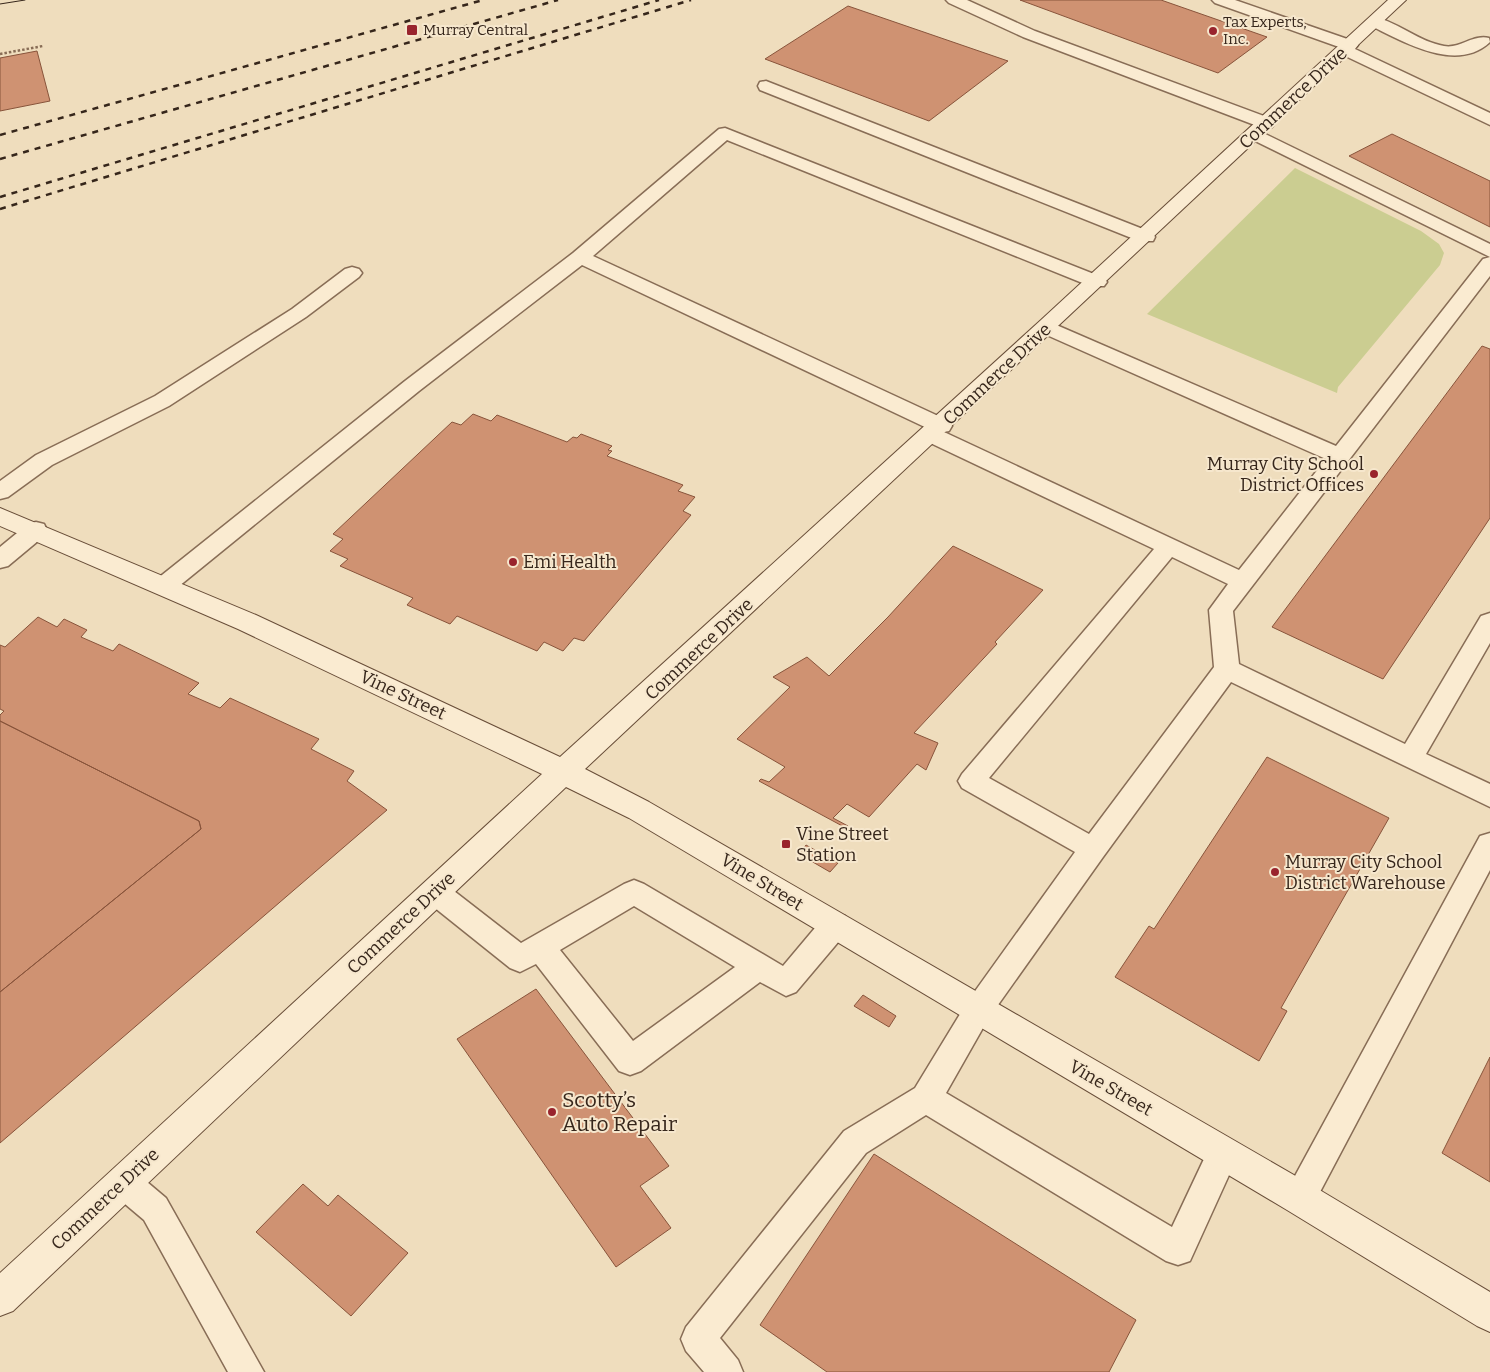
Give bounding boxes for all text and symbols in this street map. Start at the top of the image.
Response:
place label: Tax Experts, Inc. [1223,13,1307,48]
place label: Murray Central [423,21,528,39]
marker: Murray Central [405,23,419,37]
marker: Tax Experts, Inc. [1207,25,1219,37]
street label: Commerce Drive [1234,42,1352,154]
street label: Commerce Drive [938,318,1056,430]
place label: Murray City School District Offices [1207,453,1364,496]
marker: Murray City School District Offices [1368,468,1380,480]
place label: Emi Health [523,551,617,573]
marker: Emi Health [507,556,519,568]
street label: Commerce Drive [640,593,758,705]
street label: Vine Street [356,665,450,725]
place label: Vine Street Station [796,823,889,866]
marker: Vine Street Station [780,838,792,850]
street label: Vine Street [717,849,808,916]
place label: Murray City School District Warehouse [1285,851,1446,894]
marker: Murray City School District Warehouse [1269,866,1281,878]
street label: Commerce Drive [342,867,460,979]
street label: Vine Street [1065,1055,1157,1121]
place label: Scotty’s Auto Repair [562,1087,677,1137]
marker: Scotty’s Auto Repair [546,1106,558,1118]
street label: Commerce Drive [46,1143,164,1255]

